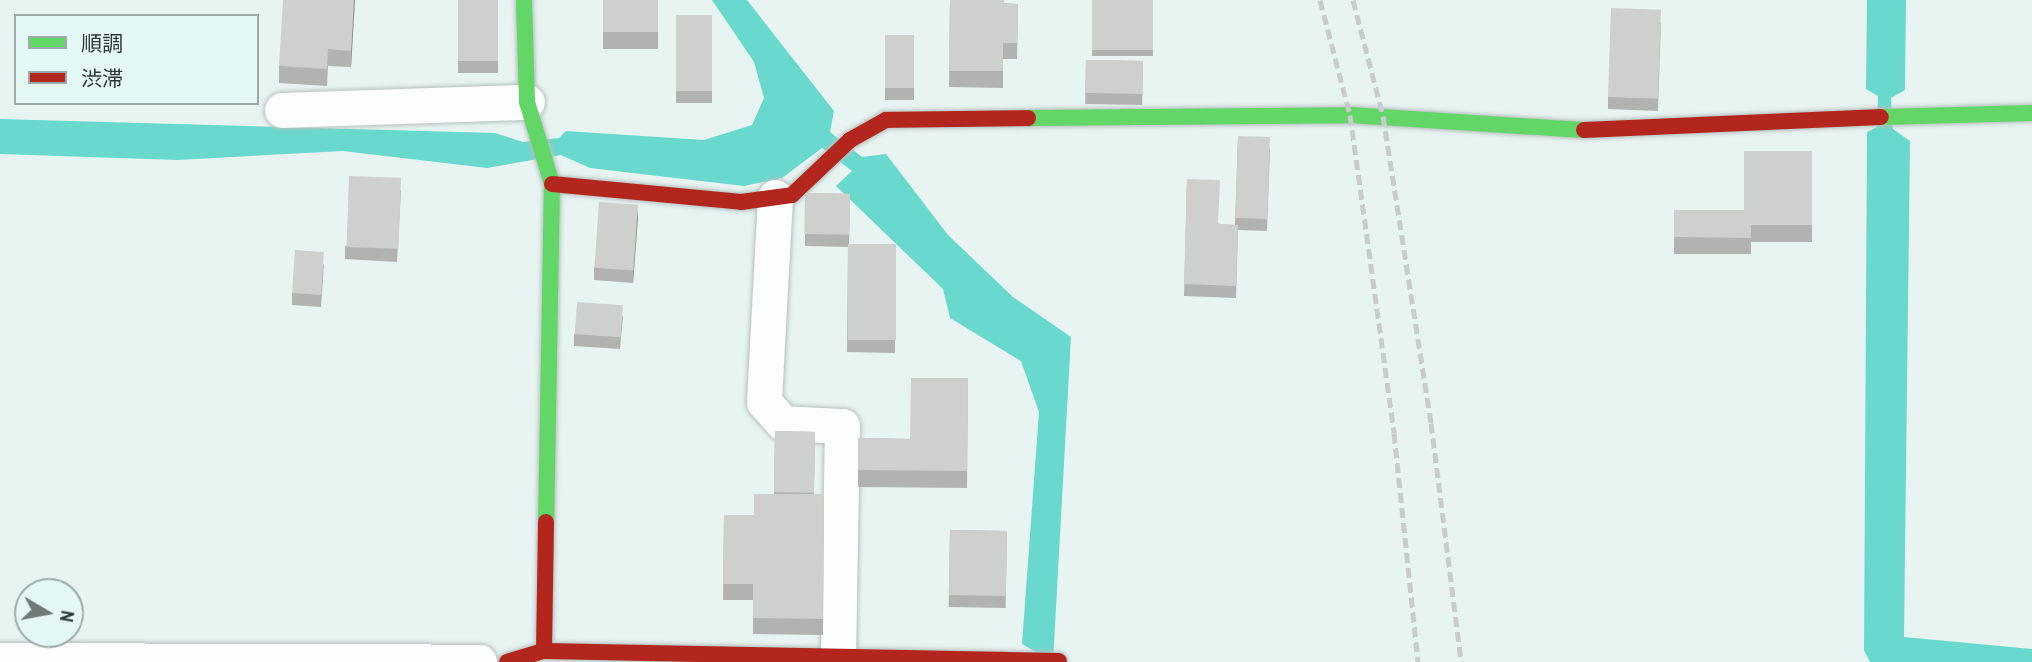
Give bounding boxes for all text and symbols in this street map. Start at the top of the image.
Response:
legend [14,14,259,105]
text: 順調 [81,29,123,58]
text: 渋滞 [81,64,123,93]
north arrow [14,578,84,648]
text: N [54,609,81,624]

